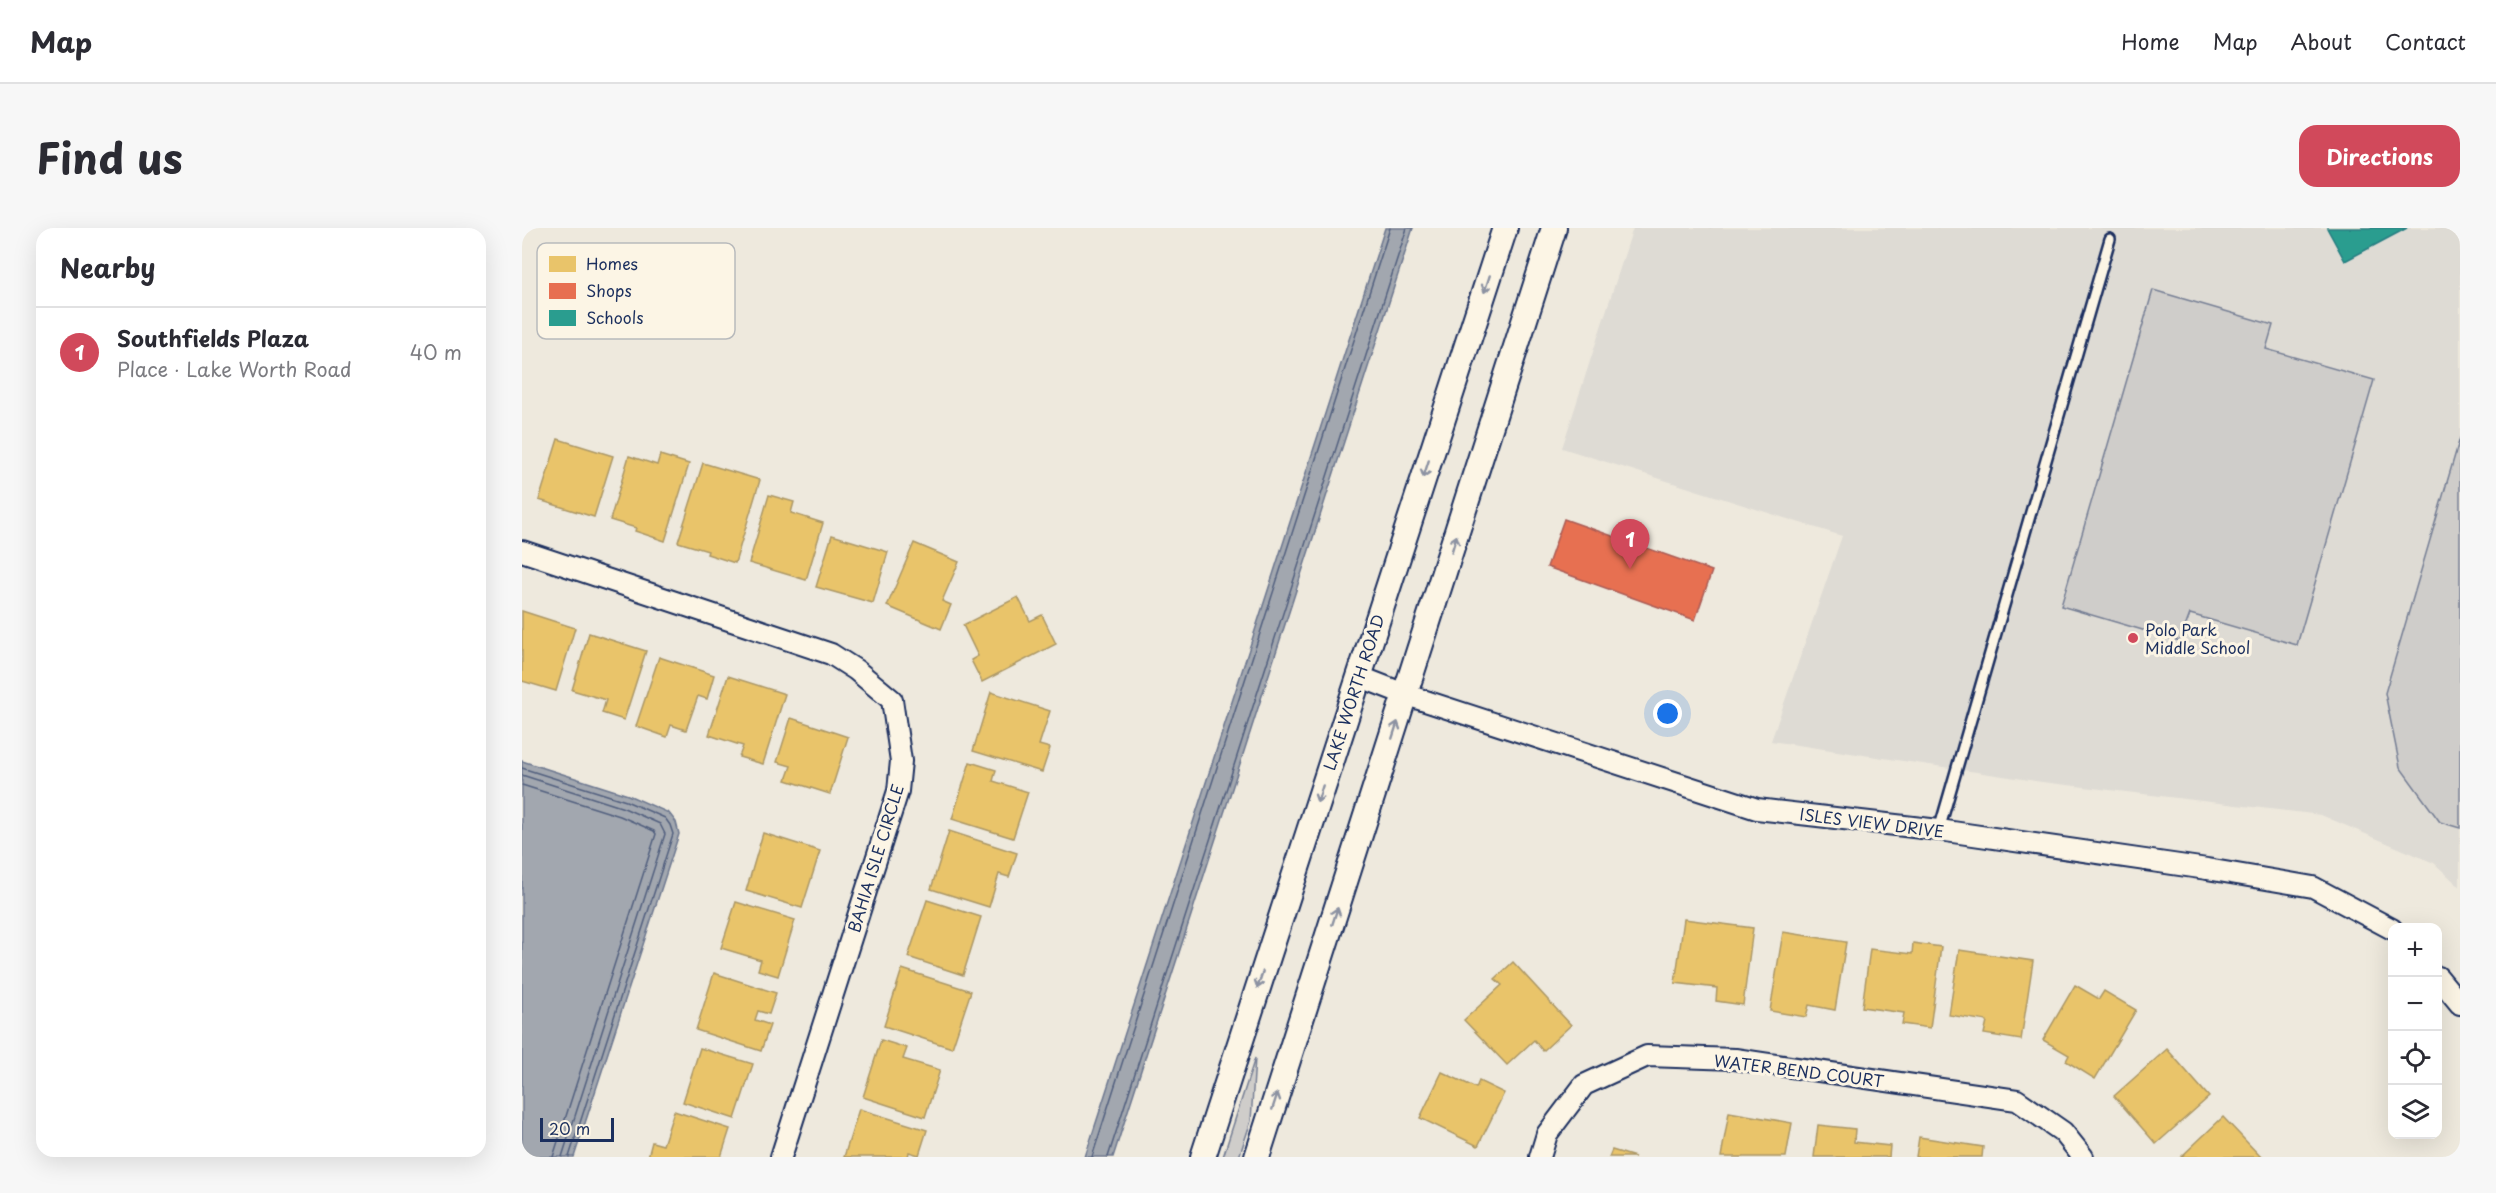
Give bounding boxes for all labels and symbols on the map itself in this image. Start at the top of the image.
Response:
legend [537,243,735,339]
text: Homes [586,251,638,275]
one-way arrow [1481,274,1492,293]
text: Shops [586,278,632,302]
text: Schools [586,305,644,329]
one-way arrow [1420,459,1431,478]
pin: 1 [1610,520,1650,569]
one-way arrow [1449,535,1460,554]
street label: LAKE WORTH ROAD [1316,611,1390,773]
place label: Polo Park Middle School [2145,617,2250,659]
marker: Polo Park Middle School [2126,631,2140,645]
your location [1653,699,1682,728]
one-way arrow [1391,721,1402,740]
street label: BAHIA ISLE CIRCLE [841,781,909,935]
one-way arrow [1314,784,1325,803]
street label: ISLES VIEW DRIVE [1798,801,1946,843]
one-way arrow [1331,907,1342,926]
one-way arrow [1254,970,1265,989]
street label: WATER BEND COURT [1713,1048,1886,1092]
one-way arrow [1271,1092,1282,1111]
scale bar [540,1115,614,1142]

